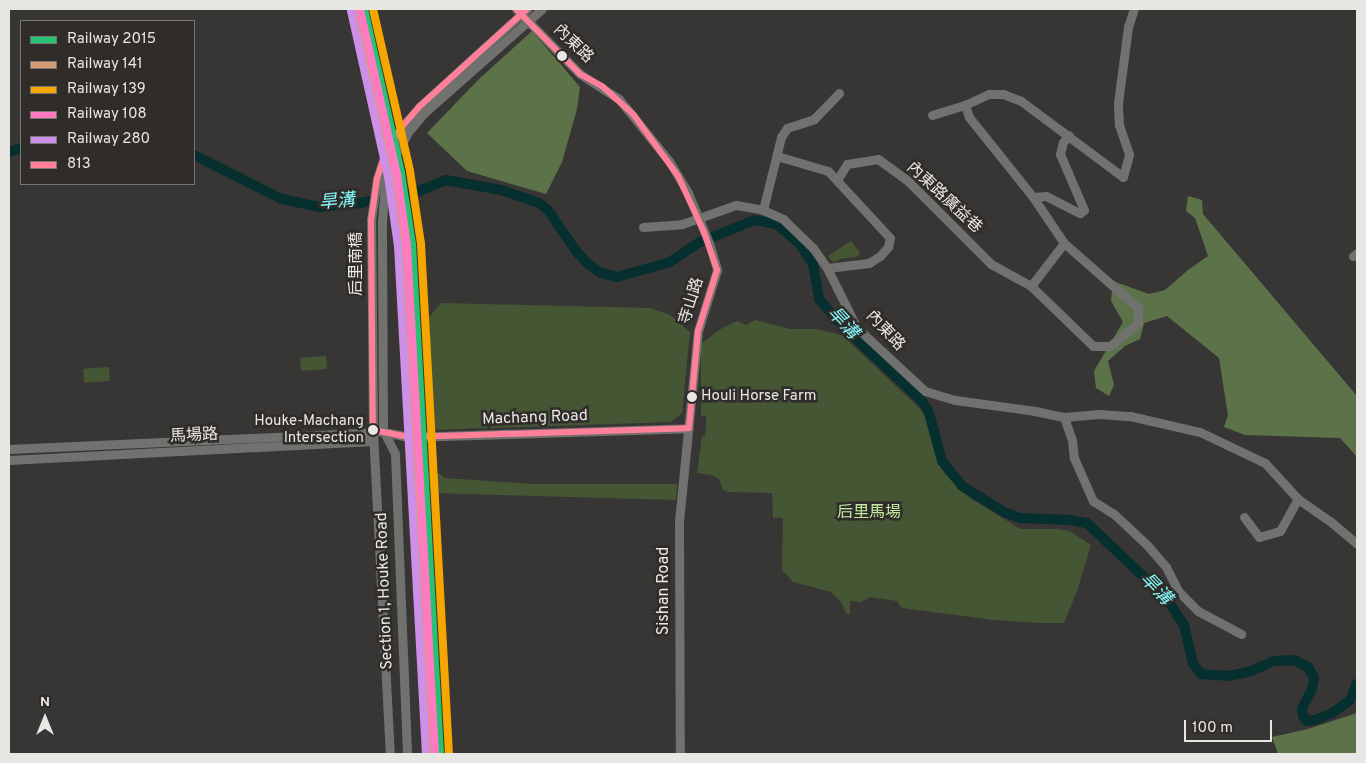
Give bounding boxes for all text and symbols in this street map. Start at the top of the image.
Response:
legend [20,20,195,185]
street label: 內東路 [549,20,597,68]
text: Railway 2015 [67,30,156,49]
unlabelled marker [557,51,567,61]
text: Railway 141 [67,55,143,74]
text: Railway 139 [67,80,146,99]
text: Railway 108 [67,105,147,124]
text: Railway 280 [67,130,150,149]
text: 813 [67,155,91,174]
street label: 內東路廣益巷 [902,158,986,238]
water label: 旱溝 [318,191,356,215]
street label: 后里南橋 [347,232,367,296]
street label: 寺山路 [676,275,708,327]
water label: 旱溝 [822,303,862,345]
street label: 內東路 [862,307,908,355]
place label: Houli Horse Farm [701,388,816,406]
marker: Houli Horse Farm [687,392,697,402]
street label: Machang Road [482,407,588,429]
place label: Houke-Machang Intersection [254,412,364,447]
street label: 馬場路 [170,425,218,447]
marker: Houke-Machang Intersection [368,425,378,435]
park label: 后里馬場 [837,503,901,523]
street label: Section 1, Houke Road [373,512,397,670]
street label: Sishan Road [654,547,674,635]
water label: 旱溝 [1135,570,1175,610]
north arrow [20,693,70,743]
text: N [40,694,50,711]
scale bar [1186,710,1274,742]
text: 100 m [1192,719,1233,738]

